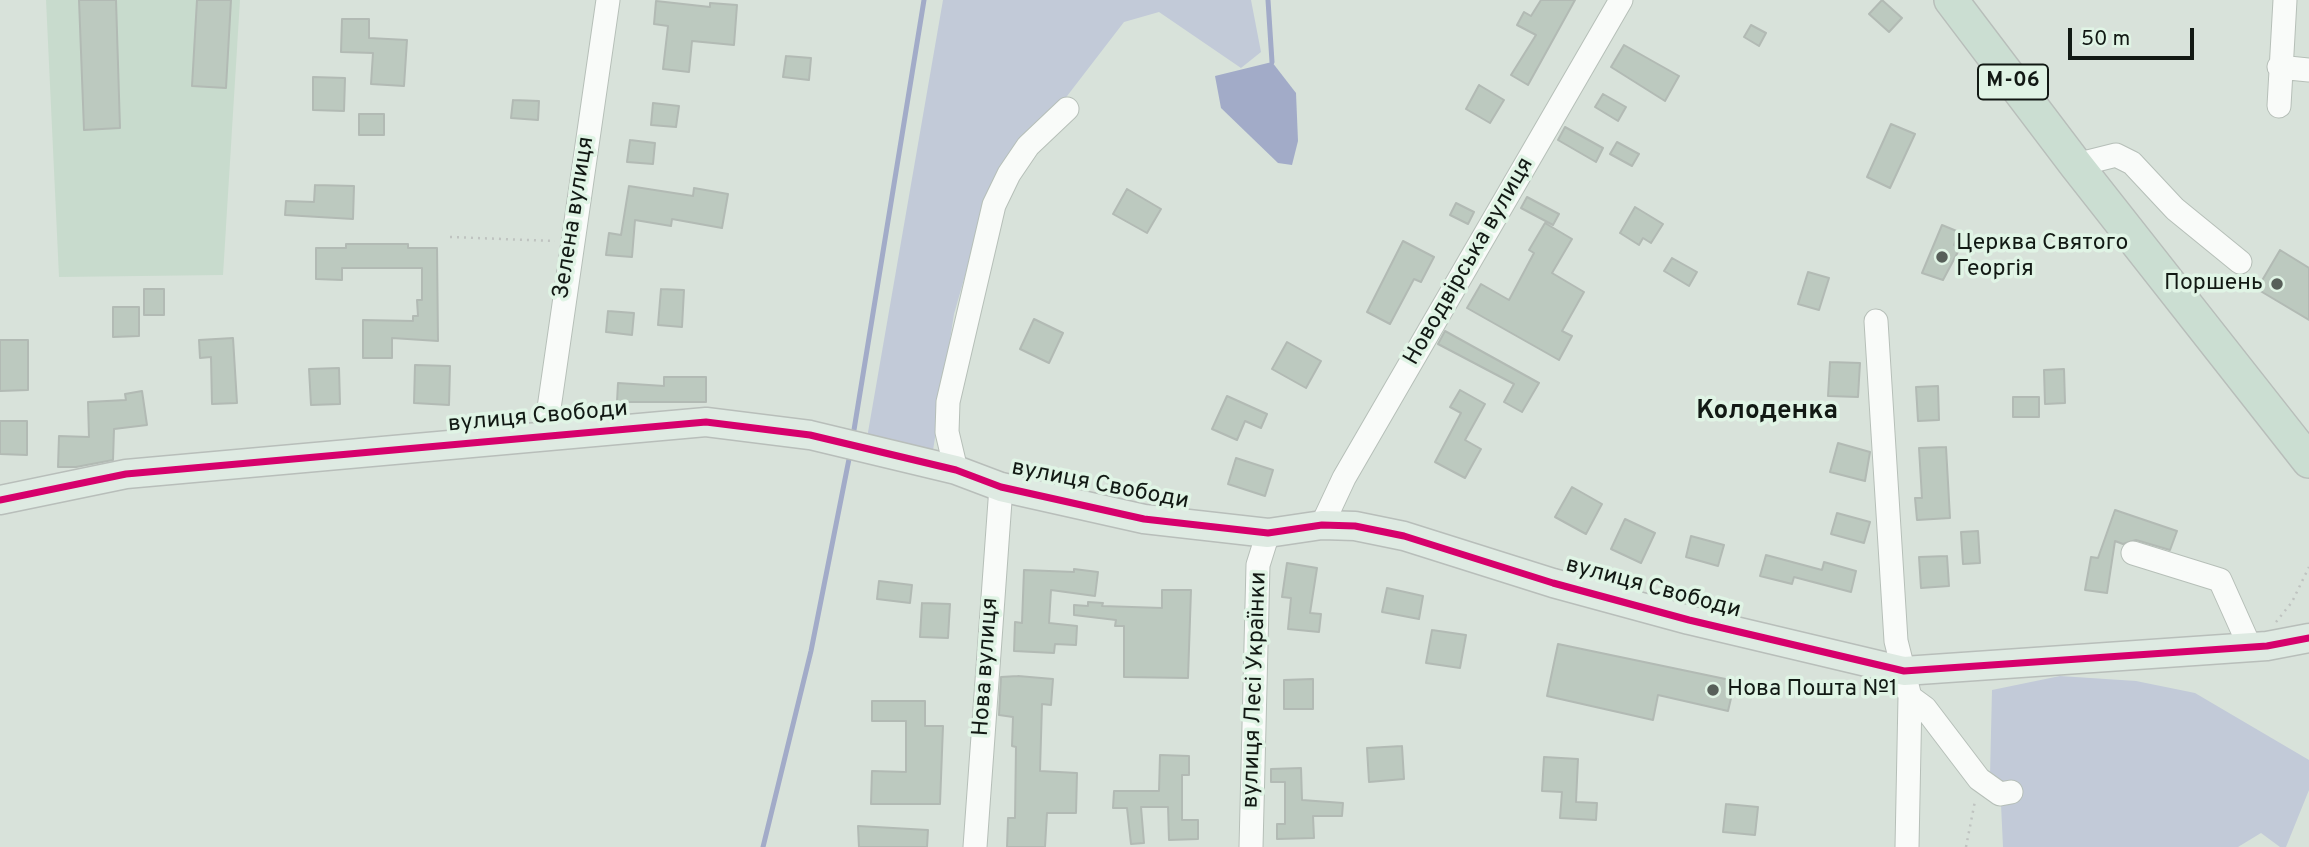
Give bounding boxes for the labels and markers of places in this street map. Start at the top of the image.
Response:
place label: Церква Святого Георгія [1956,230,2128,284]
marker: Церква Святого Георгія [1934,249,1950,265]
place label: Поршень [2164,270,2263,298]
marker: Поршень [2269,276,2285,292]
place label: Нова Пошта №1 [1727,676,1898,704]
marker: Нова Пошта №1 [1705,682,1721,698]

